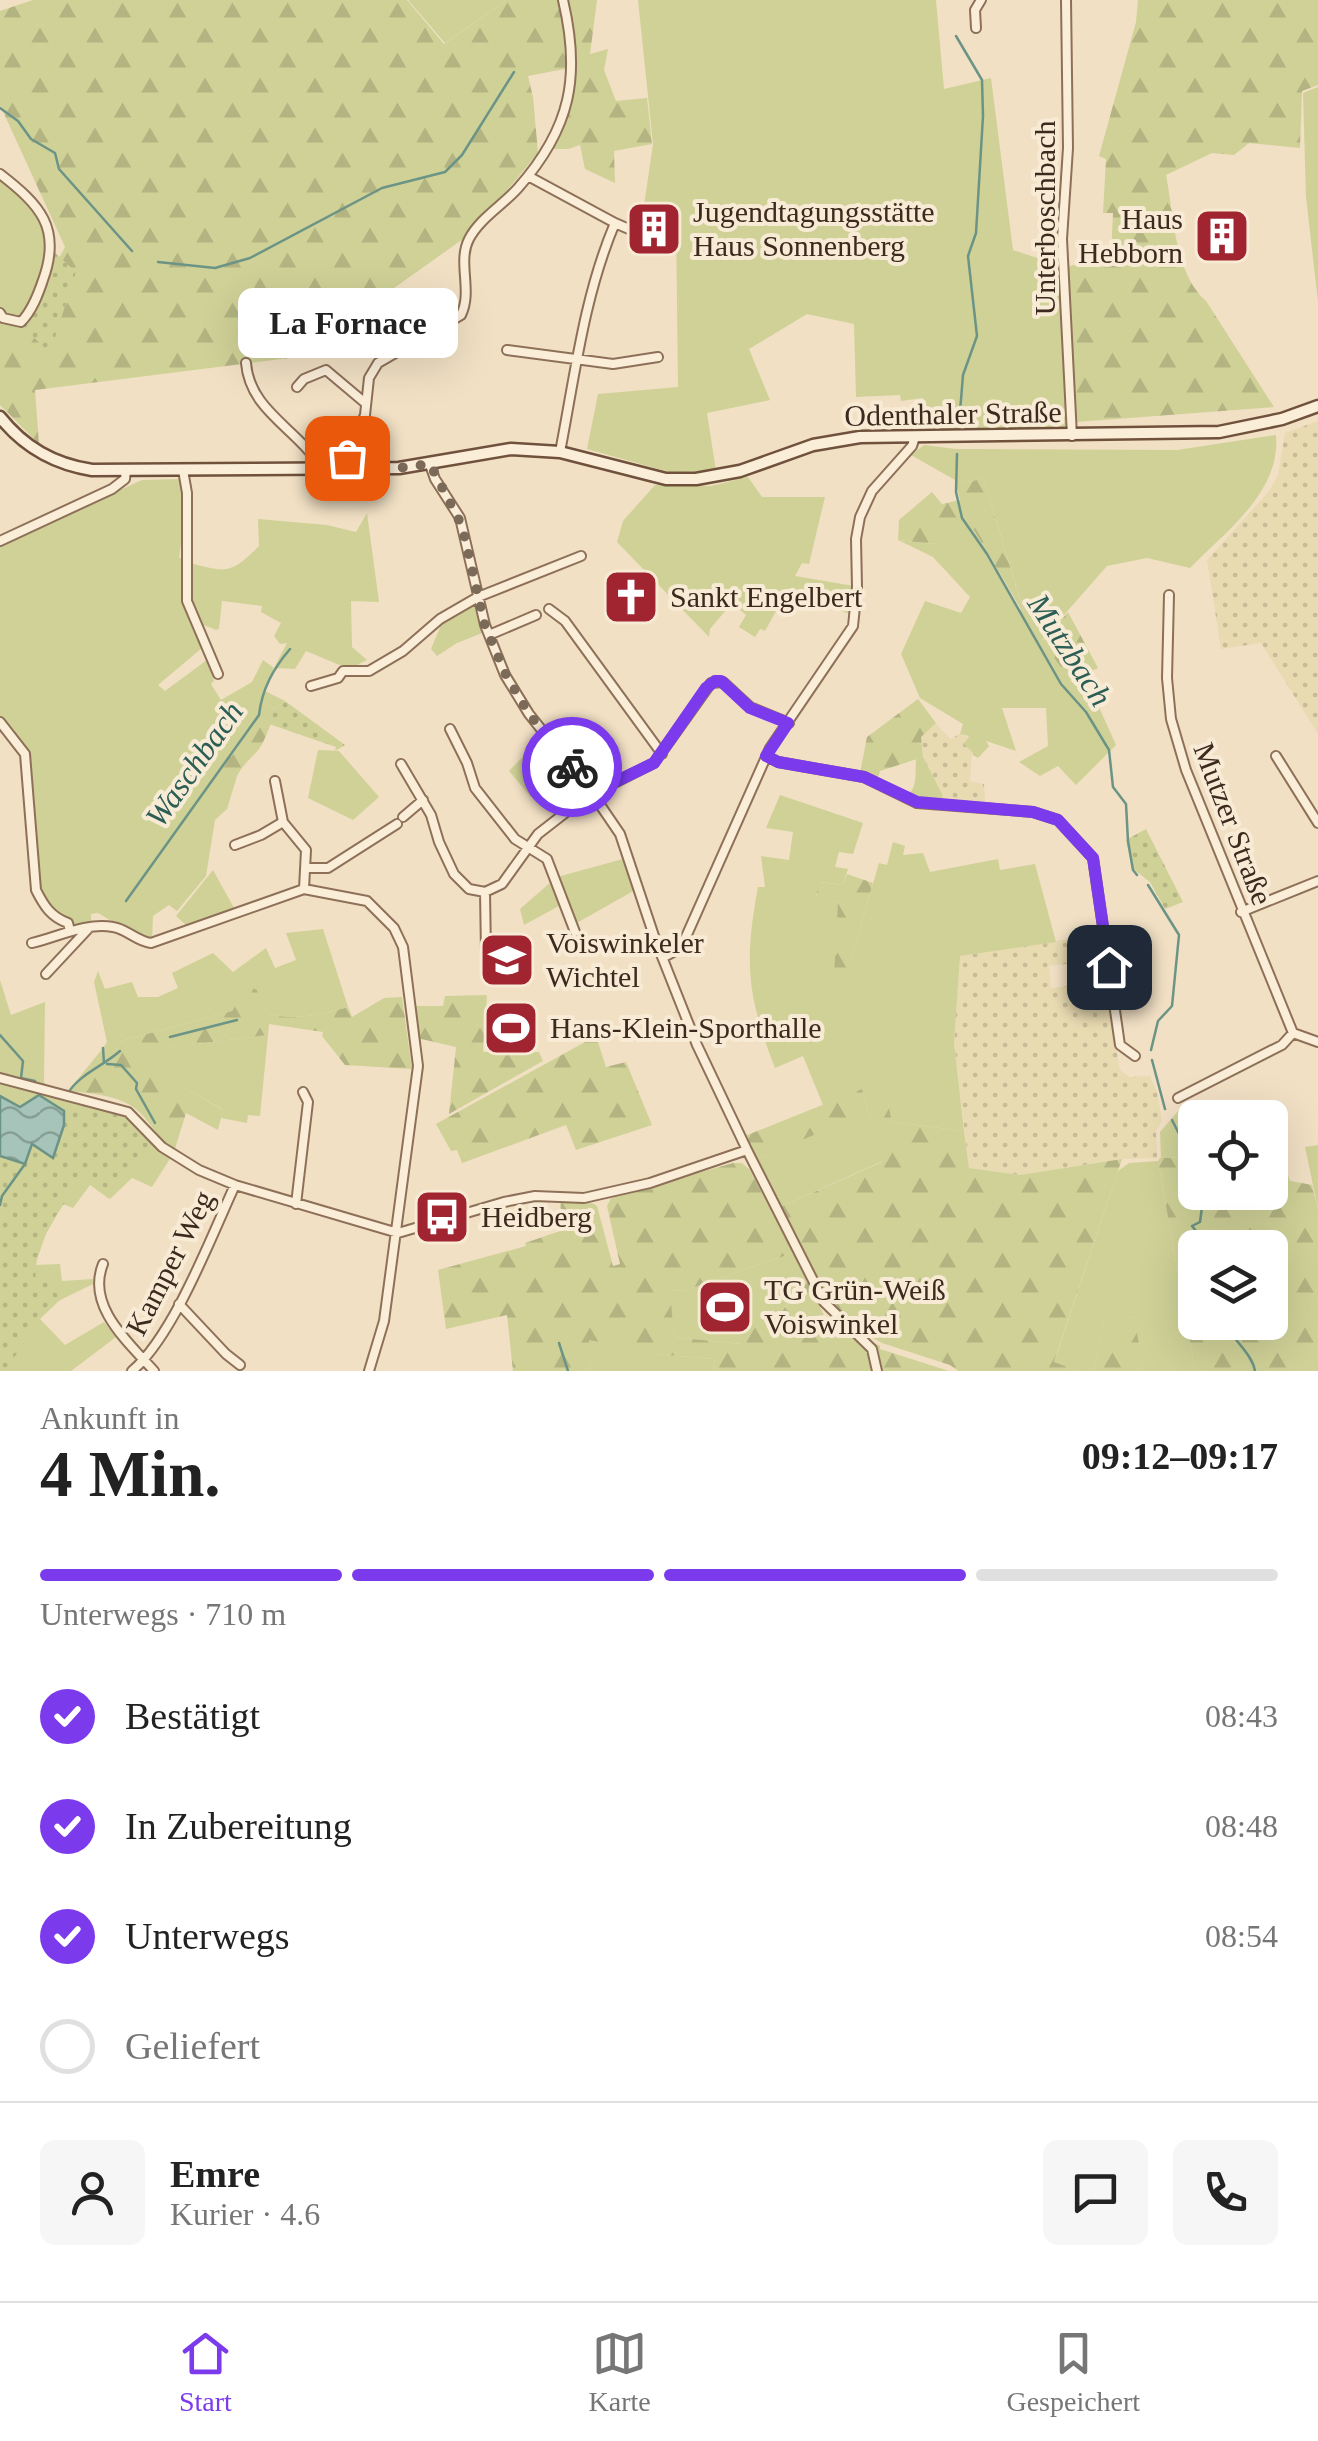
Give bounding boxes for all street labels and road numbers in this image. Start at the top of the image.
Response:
street label: Unterboschbach [1028,121,1061,315]
street label: Odenthaler Straße [844,395,1062,432]
street label: Mutzer Straße [1187,738,1279,909]
street label: Kamper Weg [119,1185,220,1341]

